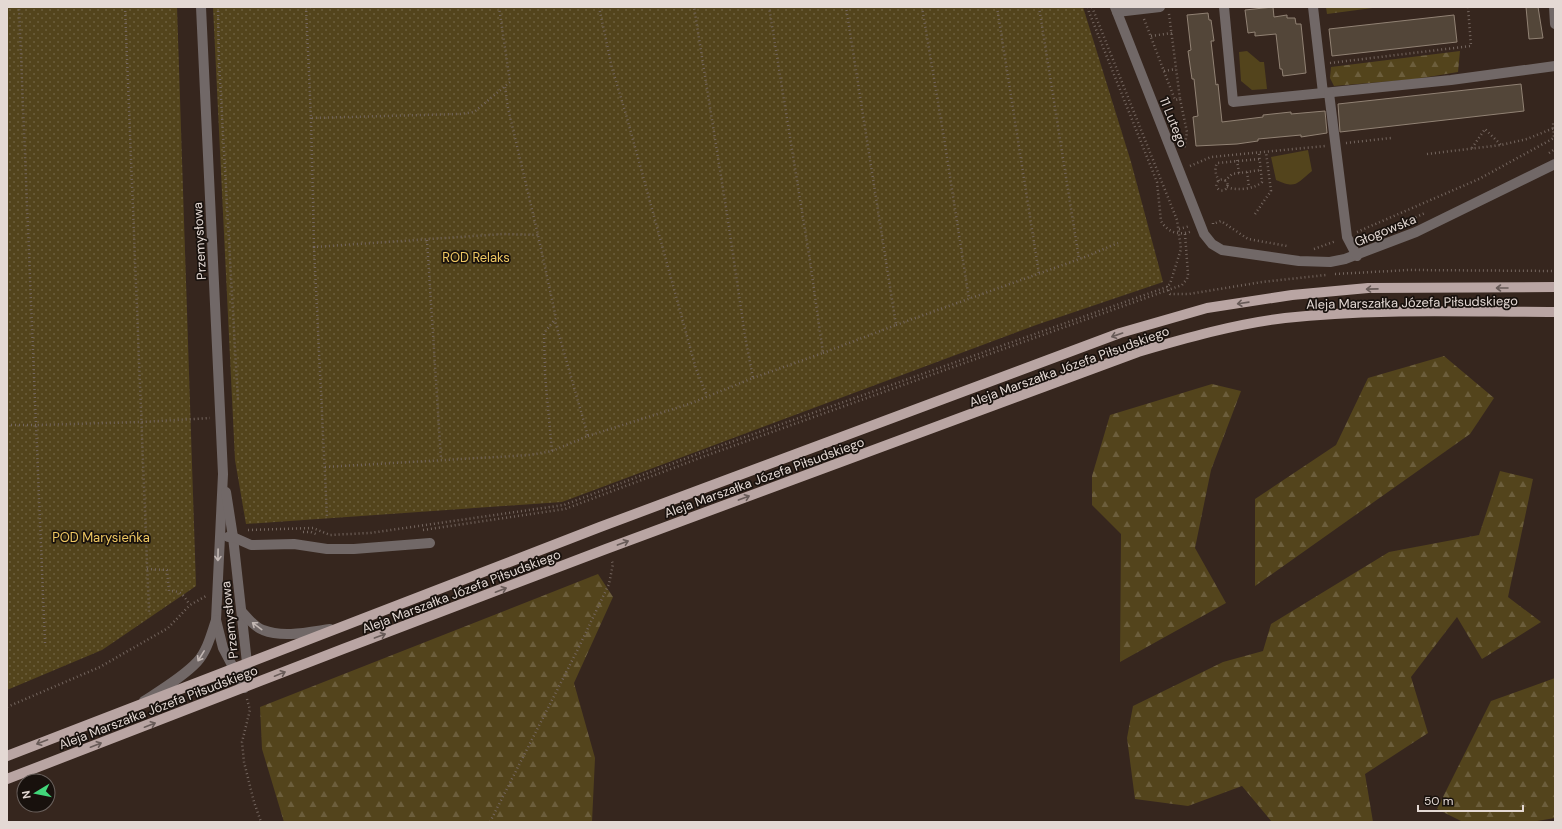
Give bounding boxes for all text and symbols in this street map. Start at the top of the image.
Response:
street label: 11 Lutego [1156,95,1191,150]
street label: Przemysłowa [189,202,210,280]
street label: Głogowska [1352,210,1419,251]
park label: ROD Relaks [442,249,510,266]
one-way arrow [1496,284,1509,292]
one-way arrow [1366,285,1379,292]
street label: Aleja Marszałka Józefa Piłsudskiego [1306,292,1518,313]
one-way arrow [1237,299,1250,307]
street label: Aleja Marszałka Józefa Piłsudskiego [967,322,1172,411]
one-way arrow [1112,331,1124,339]
street label: Aleja Marszałka Józefa Piłsudskiego [662,433,867,522]
one-way arrow [738,494,750,502]
park label: POD Marysieńka [52,529,150,546]
one-way arrow [616,539,628,547]
street label: Aleja Marszałka Józefa Piłsudskiego [359,545,563,637]
one-way arrow [214,548,222,561]
street label: Przemysłowa [217,580,242,660]
one-way arrow [495,585,507,593]
one-way arrow [251,622,262,630]
one-way arrow [373,632,386,639]
one-way arrow [196,650,204,662]
street label: Aleja Marszałka Józefa Piłsudskiego [56,661,260,753]
one-way arrow [274,670,286,677]
one-way arrow [143,720,155,728]
one-way arrow [36,739,48,747]
one-way arrow [89,741,101,749]
north arrow [16,773,56,813]
scale bar [1418,787,1523,813]
text: N [19,790,34,800]
text: 50 m [1424,793,1453,809]

